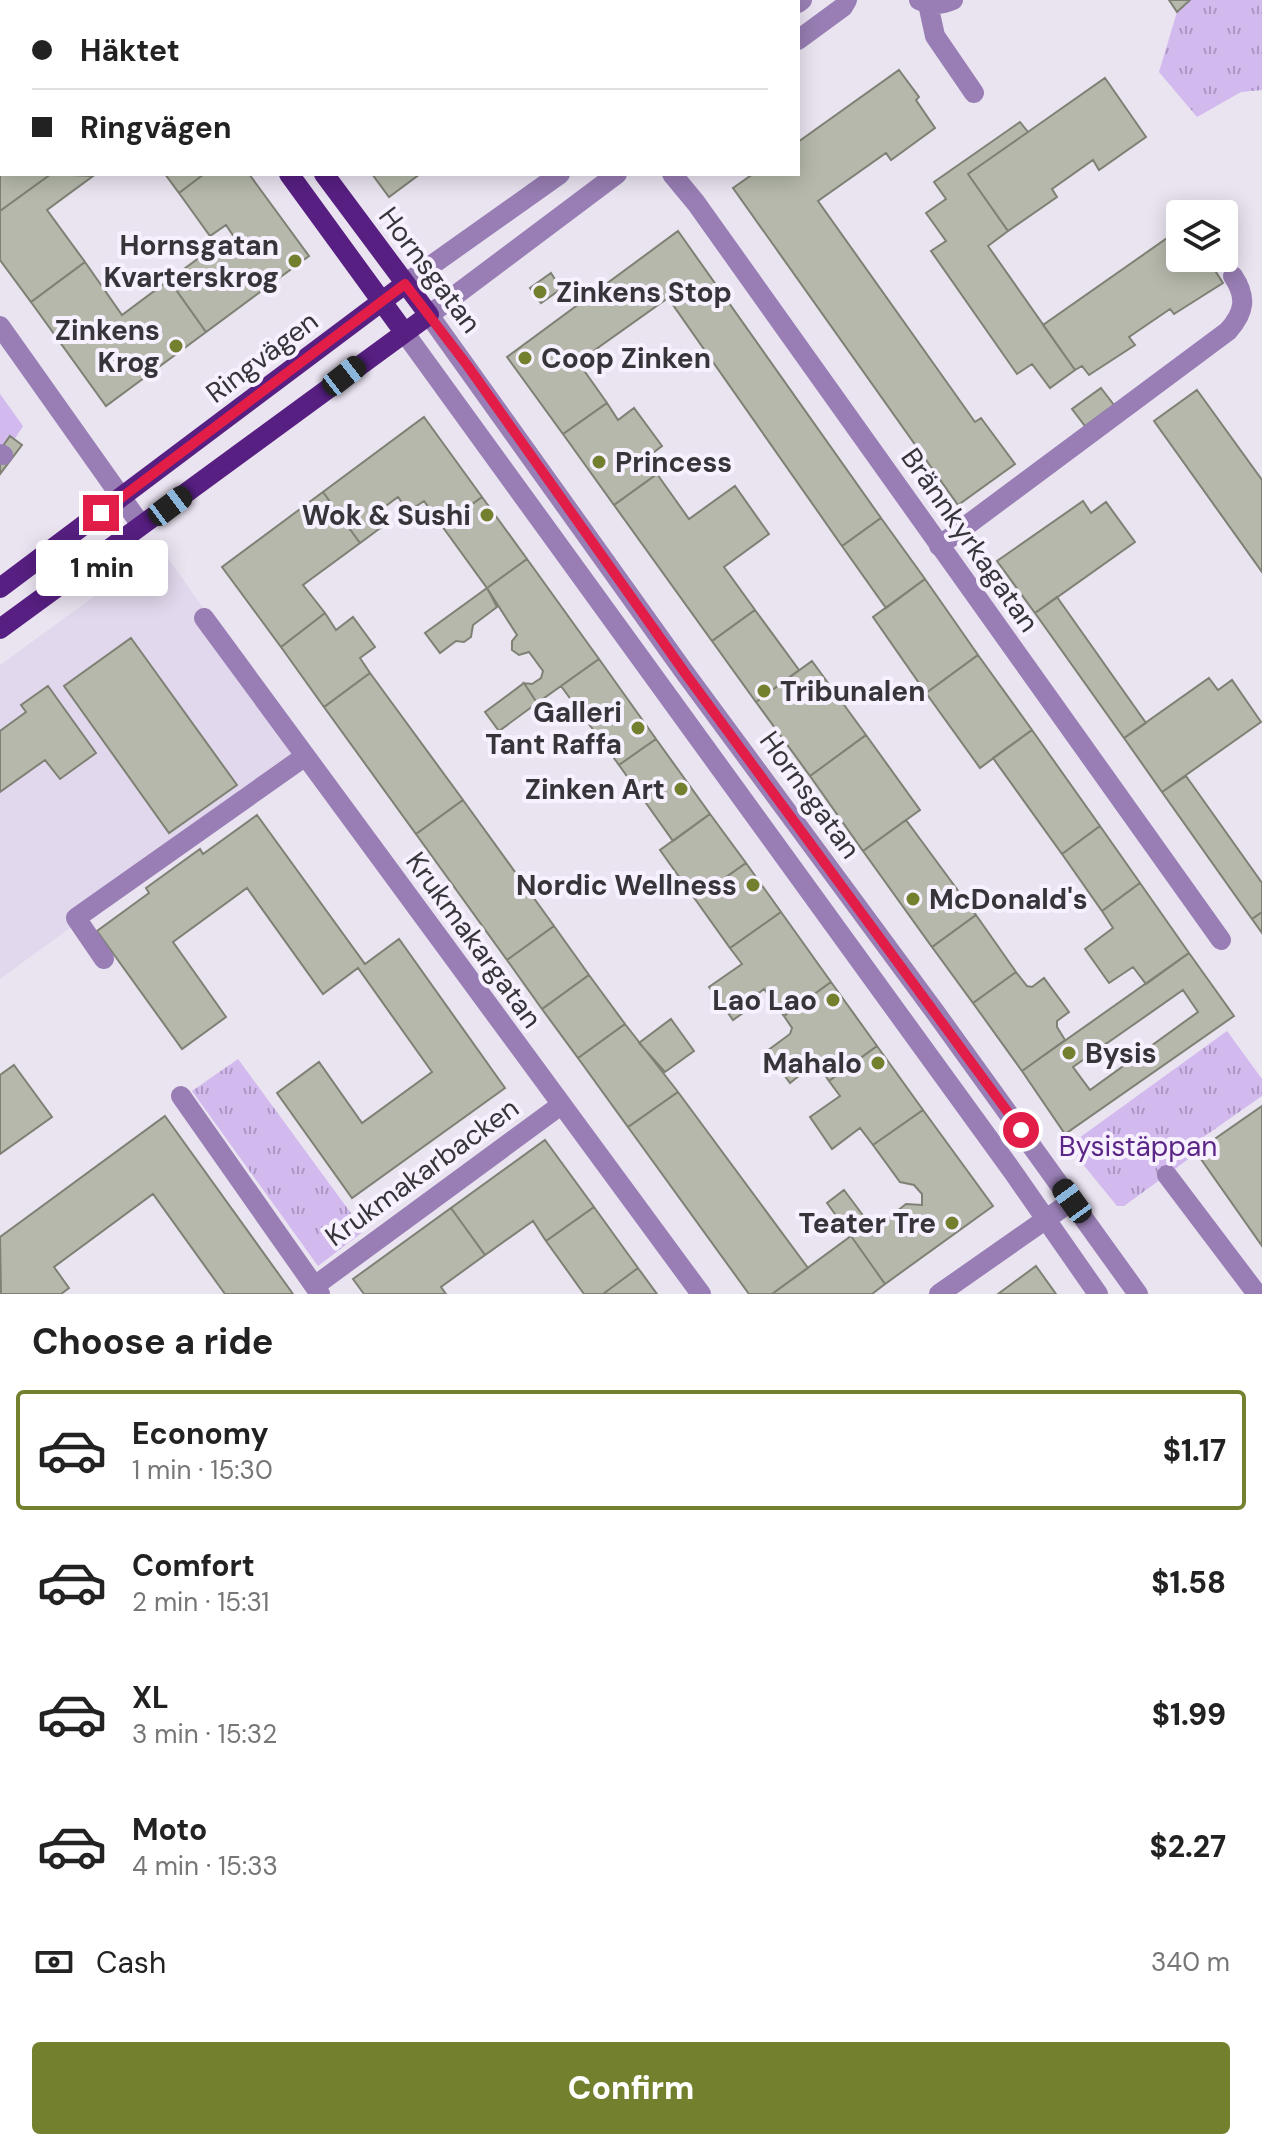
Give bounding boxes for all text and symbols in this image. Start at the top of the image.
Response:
text: Häktet [80,31,180,70]
text: Ringvägen [80,108,231,147]
street label: Hornsgatan [370,199,490,341]
map controls [1166,200,1238,272]
button: layers [1166,200,1238,272]
place label: Hornsgatan Kvarterskrog [103,227,279,296]
marker: Hornsgatan Kvarterskrog [286,252,304,270]
place label: Zinkens Stop [556,274,732,311]
marker: Zinkens Stop [531,283,549,301]
street label: Ringvägen [198,303,326,411]
place label: Zinkens Krog [55,312,160,381]
marker: Zinkens Krog [167,337,185,355]
place label: Coop Zinken [541,340,711,377]
marker: Coop Zinken [516,349,534,367]
car [318,352,370,400]
street label: Brännkyrkagatan [893,441,1047,639]
place label: Princess [615,444,732,481]
marker: Princess [590,453,608,471]
car [144,482,196,530]
route end [83,495,119,531]
place label: Wok & Sushi [302,497,471,534]
marker: Wok & Sushi [478,506,496,524]
callout: 1 min [35,541,167,597]
text: 1 min [70,551,134,585]
place label: Tribunalen [780,673,925,710]
marker: Tribunalen [755,682,773,700]
place label: Galleri Tant Raffa [485,694,622,763]
marker: Galleri Tant Raffa [629,719,647,737]
street label: Hornsgatan [751,724,869,866]
place label: Zinken Art [525,771,665,808]
marker: Zinken Art [672,780,690,798]
street label: Krukmakargatan [398,845,550,1035]
place label: Nordic Wellness [516,867,737,904]
marker: Nordic Wellness [744,876,762,894]
place label: McDonald's [929,881,1088,918]
marker: McDonald's [904,890,922,908]
place label: Lao Lao [712,982,817,1019]
marker: Lao Lao [824,991,842,1009]
place label: Bysis [1085,1035,1157,1072]
marker: Bysis [1060,1044,1078,1062]
place label: Mahalo [763,1045,862,1082]
marker: Mahalo [869,1054,887,1072]
street label: Krukmakarbacken [318,1089,526,1255]
route start [1003,1112,1039,1148]
park label: Bysistäppan [1059,1128,1217,1165]
car [1048,1175,1096,1227]
place label: Teater Tre [799,1205,936,1242]
marker: Teater Tre [943,1214,961,1232]
text: Choose a ride [32,1318,273,1365]
icon: car [36,1414,108,1486]
text: Economy [132,1414,269,1453]
text: $1.17 [1163,1431,1226,1470]
text: 1 min · 15:30 [132,1453,273,1487]
icon: car [36,1546,108,1618]
text: Comfort [132,1546,255,1585]
text: $1.58 [1151,1563,1226,1602]
text: 2 min · 15:31 [132,1585,269,1619]
icon: car [36,1678,108,1750]
text: XL [132,1678,169,1717]
text: $1.99 [1152,1695,1226,1734]
text: 3 min · 15:32 [132,1717,277,1751]
icon: car [36,1810,108,1882]
text: Moto [132,1810,207,1849]
text: $2.27 [1149,1827,1226,1866]
text: 4 min · 15:33 [132,1849,278,1883]
icon: cash [32,1940,76,1984]
text: Cash [96,1943,166,1982]
text: 340 m [1151,1945,1230,1979]
button: Confirm [32,2042,1230,2134]

